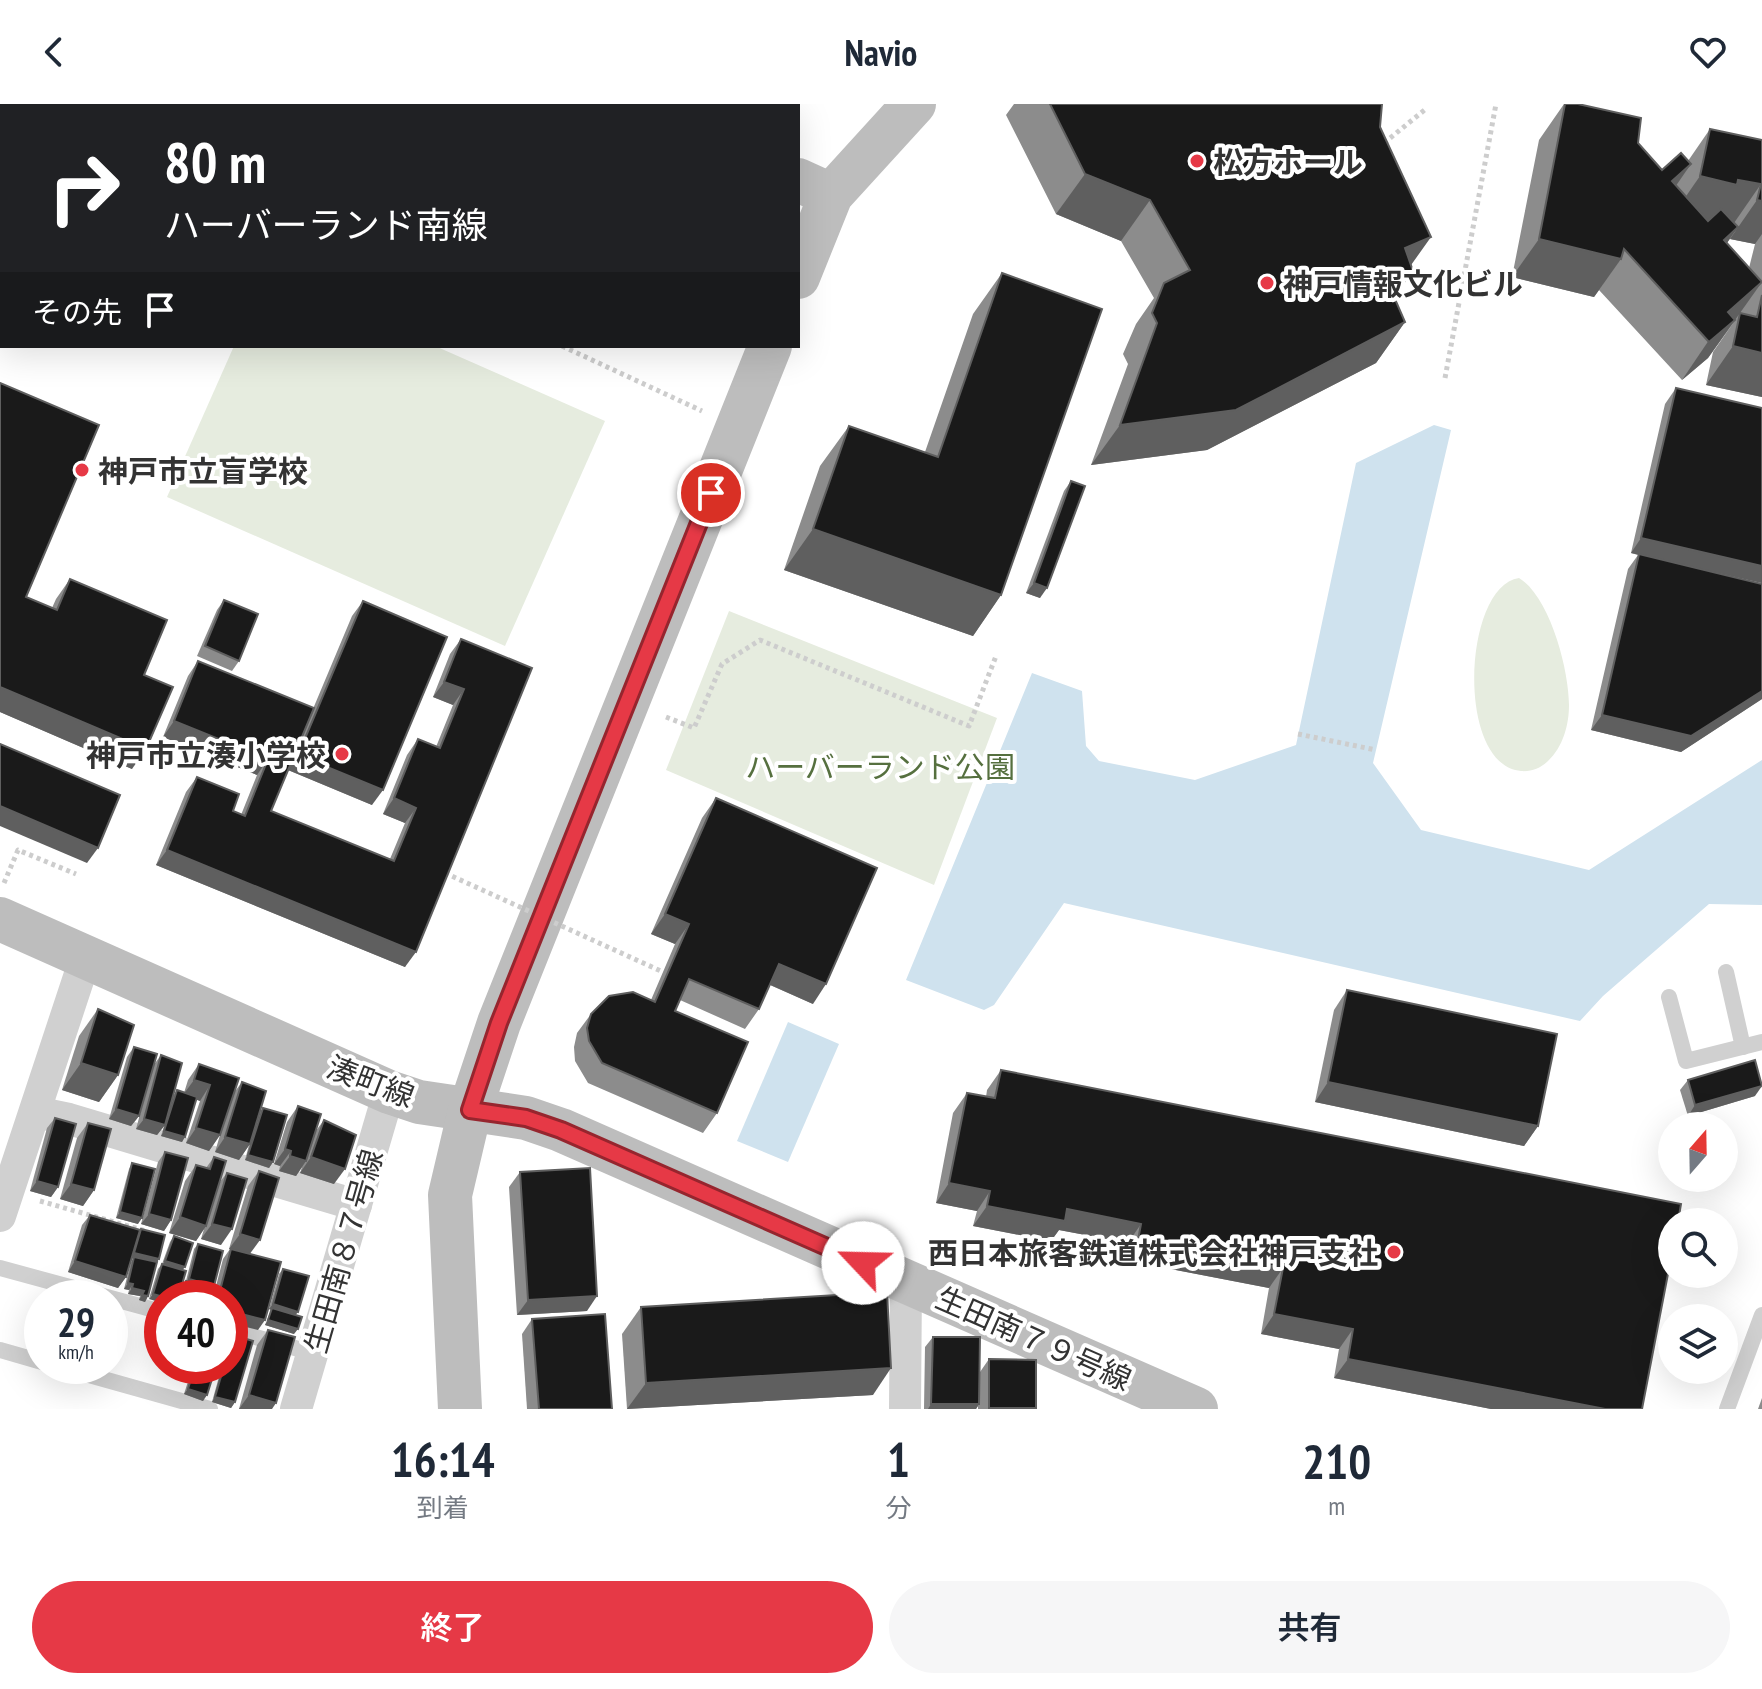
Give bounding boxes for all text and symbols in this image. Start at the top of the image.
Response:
text: Navio [845,29,917,76]
icon: back [32,30,76,74]
icon: heart [1686,30,1730,74]
text: 80 m [164,126,266,198]
icon: right [32,136,136,240]
place label: 松方ホール [1213,142,1363,181]
marker: 松方ホール [1188,152,1206,170]
text: ハーバーランド南線 [164,201,488,248]
place label: 神戸情報文化ビル [1283,264,1523,303]
marker: 神戸情報文化ビル [1258,274,1276,292]
icon: arrive [138,288,182,332]
text: その先 [32,292,122,331]
place label: 神戸市立盲学校 [98,451,308,490]
pin [677,459,745,527]
marker: 神戸市立盲学校 [73,461,91,479]
icon: arrive [689,471,733,515]
place label: 神戸市立湊小学校 [86,735,326,774]
marker: 神戸市立湊小学校 [333,745,351,763]
park label: ハーバーランド公園 [745,747,1015,786]
street label: 湊町線 [322,1047,420,1115]
north arrow [1658,1112,1738,1192]
map controls [1658,1112,1738,1384]
street label: 生田南８７号線 [295,1145,391,1357]
button: search [1658,1208,1738,1288]
position arrow [821,1221,905,1305]
place label: 西日本旅客鉄道株式会社神戸支社 [928,1233,1378,1272]
marker: 西日本旅客鉄道株式会社神戸支社 [1385,1243,1403,1261]
street label: 生田南７９号線 [930,1277,1138,1399]
speed limit sign: 40 [144,1280,248,1384]
text: 29 [57,1296,95,1348]
button: layers [1658,1304,1738,1384]
text: km/h [58,1339,94,1365]
text: 16:14 [391,1428,495,1490]
text: 1 [887,1428,910,1490]
text: 210 [1302,1430,1371,1492]
text: m [1328,1489,1345,1522]
text: 到着 [417,1491,469,1524]
text: 分 [885,1491,912,1524]
button: 終了 [32,1581,873,1673]
button: 共有 [889,1581,1730,1673]

